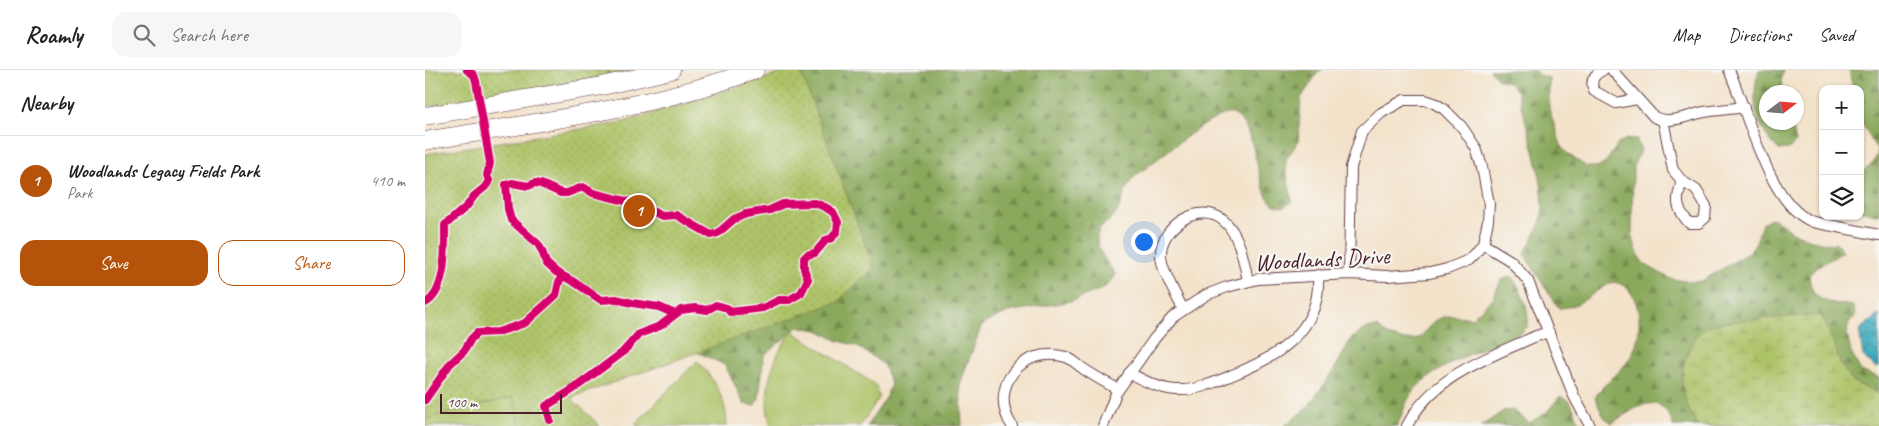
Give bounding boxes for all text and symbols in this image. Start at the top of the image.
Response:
search box [112,12,462,57]
text: Roamly [25,20,82,50]
icon: search [130,21,158,49]
text: Search here [170,23,248,47]
text: Map [1673,24,1700,46]
text: Directions [1728,24,1791,46]
text: Saved [1819,24,1854,46]
north arrow [1759,85,1804,130]
map controls [1819,85,1864,220]
button: + [1819,85,1864,130]
text: Nearby [20,90,73,116]
button: − [1819,130,1864,175]
text: Woodlands Legacy Fields Park [67,159,259,183]
text: 1 [32,171,40,191]
text: 410 m [371,171,405,191]
button: layers [1819,175,1864,220]
text: Park [67,183,92,203]
pin: 1 [623,192,655,230]
your location [1131,229,1157,255]
button: Save [20,240,208,286]
button: Share [218,240,405,286]
street label: Woodlands Drive [1254,240,1392,278]
scale bar [440,391,563,414]
text: 100 m [447,394,477,411]

